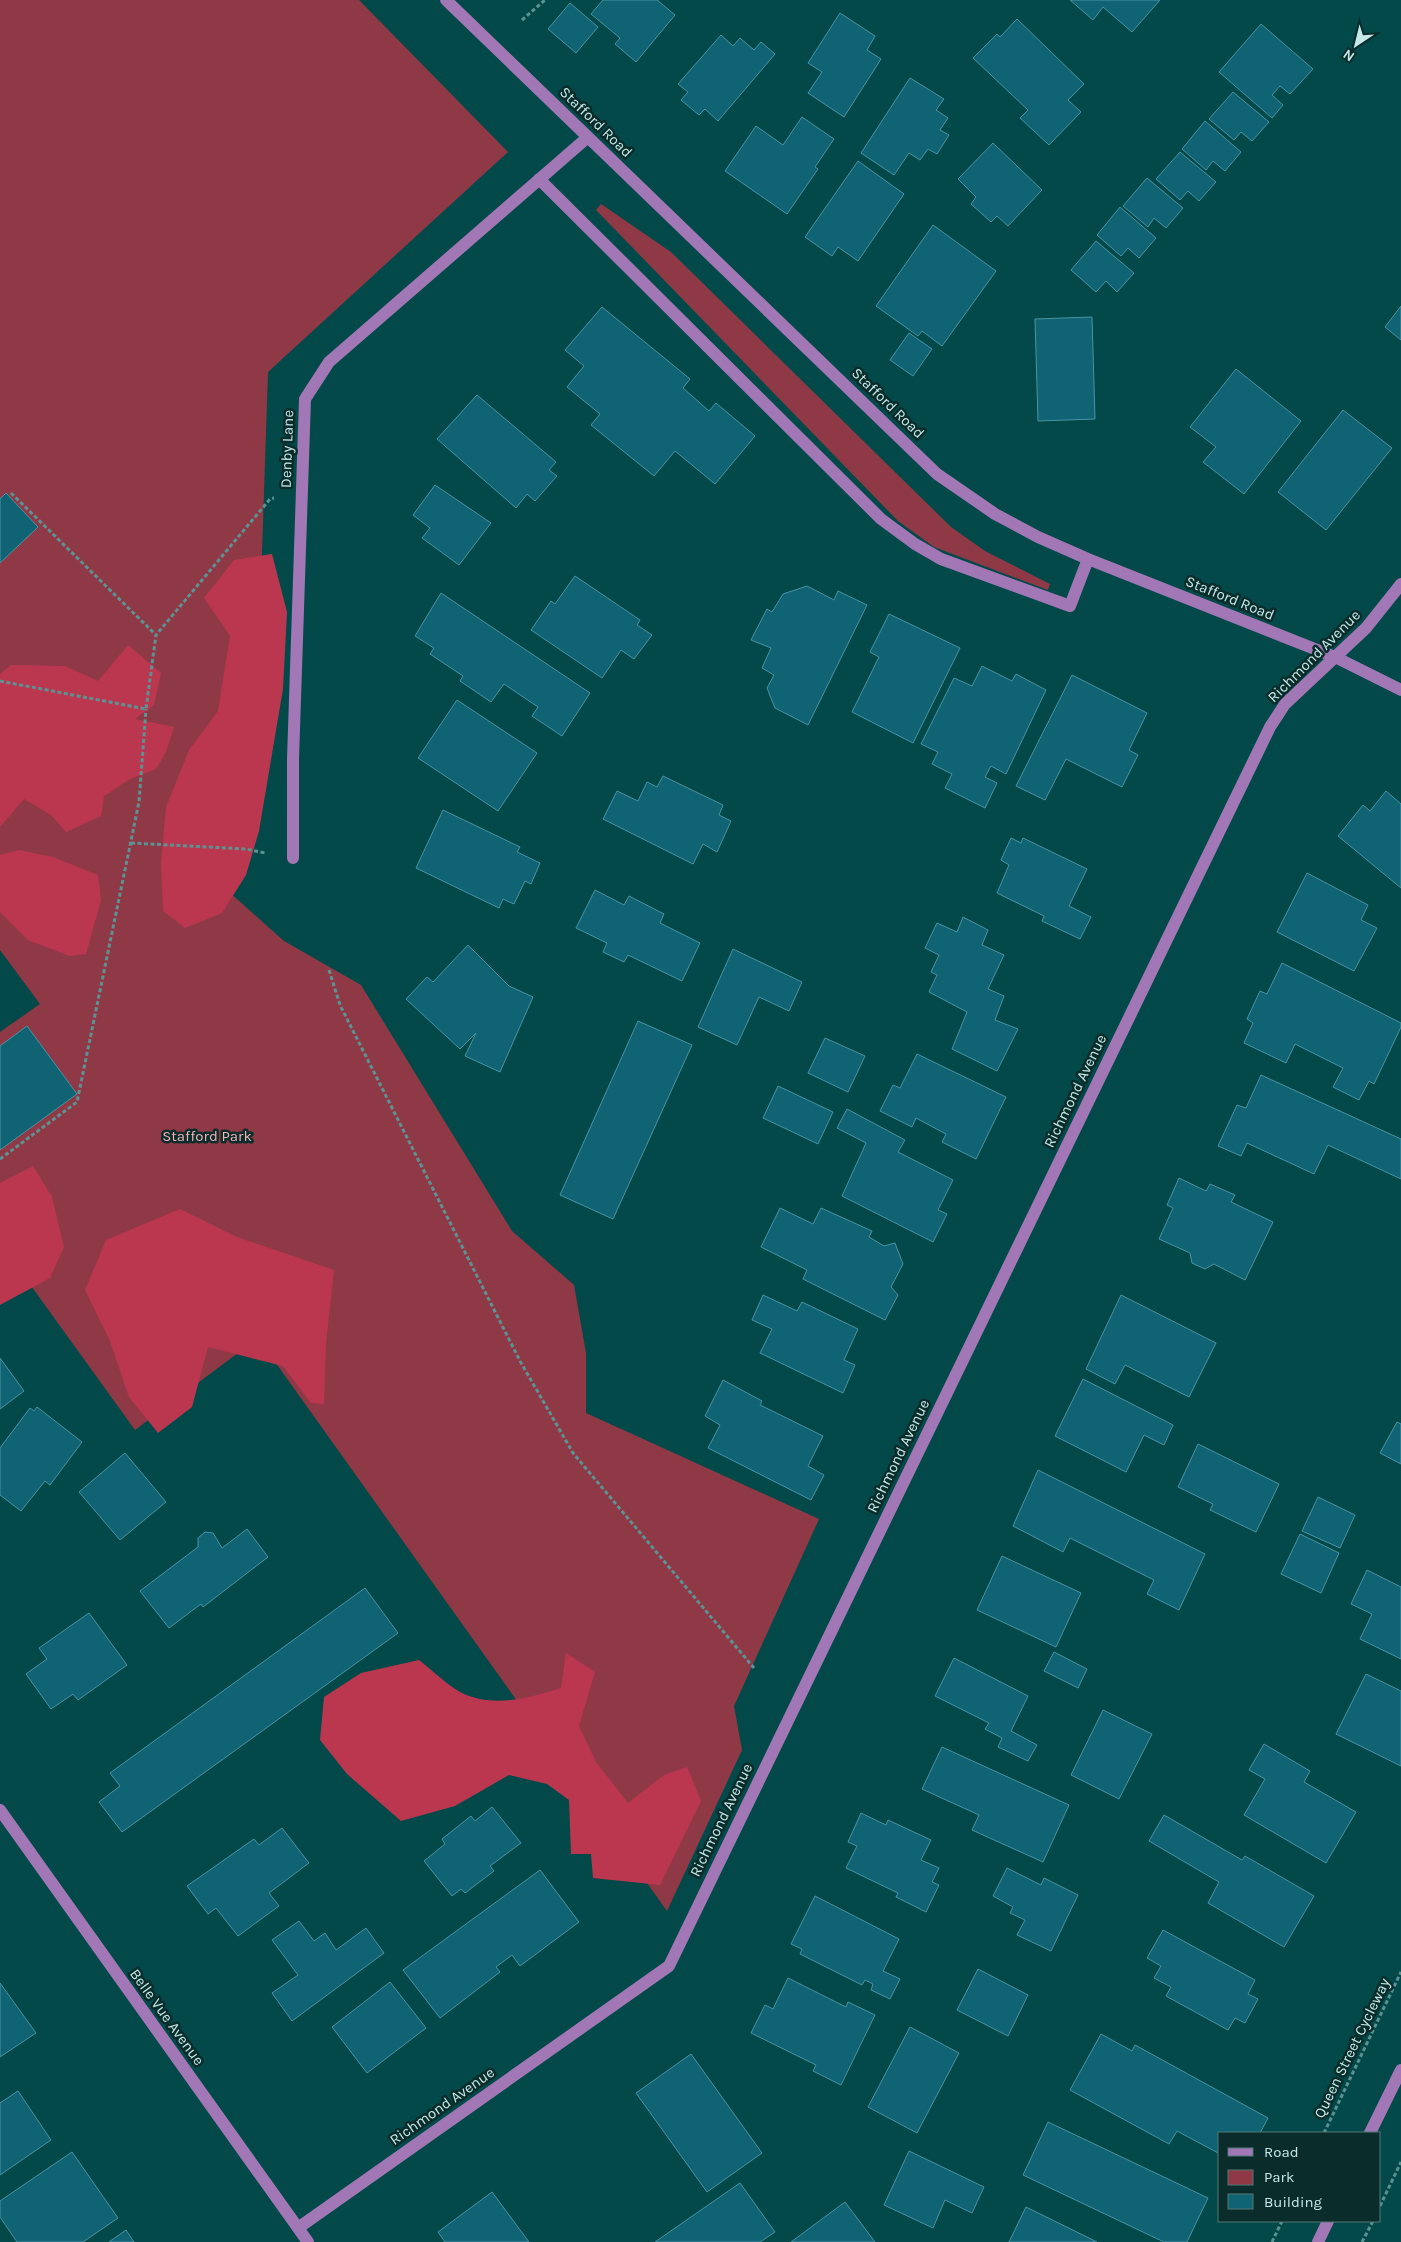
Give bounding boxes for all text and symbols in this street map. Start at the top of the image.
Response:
north arrow [1331,20,1381,70]
text: N [1340,45,1358,65]
street label: Stafford Road [556,83,636,161]
street label: Stafford Road [848,364,928,442]
street label: Denby Lane [277,410,297,488]
street label: Stafford Road [1183,572,1277,624]
street label: Richmond Avenue [1264,606,1364,706]
street label: Richmond Avenue [1040,1032,1110,1150]
park label: Stafford Park [162,1127,252,1145]
street label: Richmond Avenue [863,1397,933,1515]
street label: Richmond Avenue [686,1761,756,1879]
street label: Belle Vue Avenue [126,1965,208,2069]
street label: Queen Street Cycleway [1310,1975,1394,2121]
street label: Richmond Avenue [386,2063,498,2149]
legend [1218,2132,1381,2222]
text: Road [1264,2143,1299,2161]
text: Park [1264,2168,1294,2186]
text: Building [1264,2193,1322,2211]

